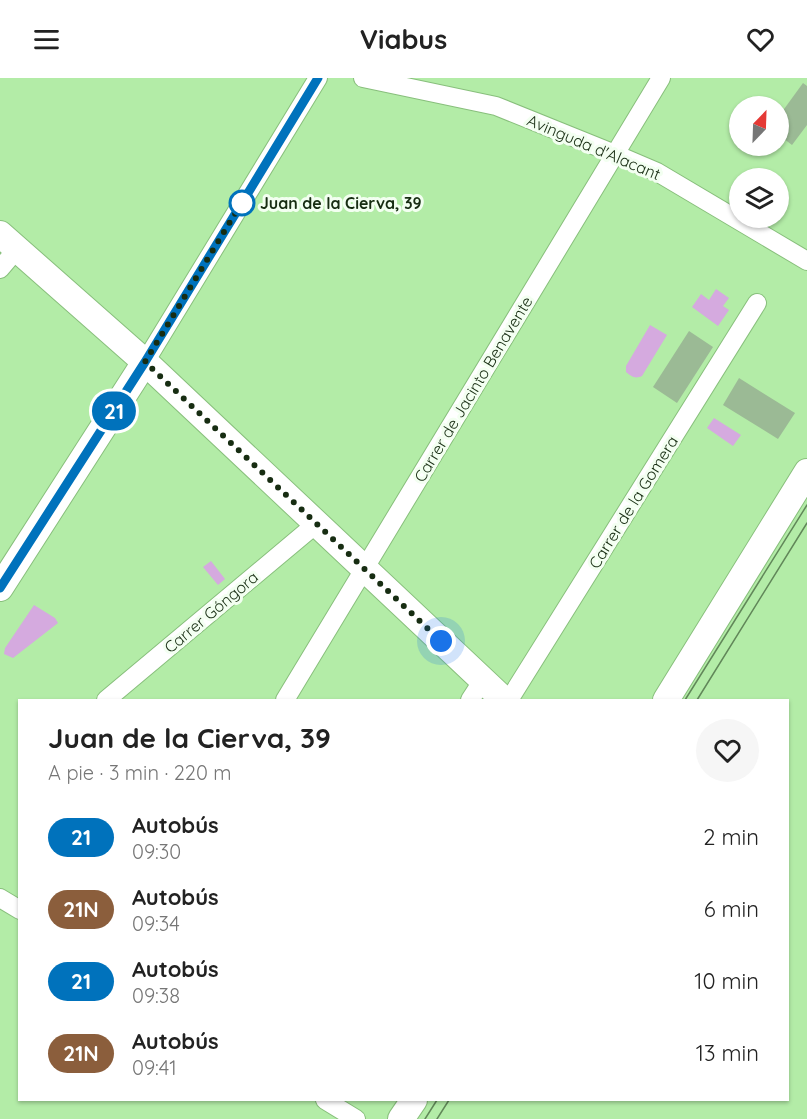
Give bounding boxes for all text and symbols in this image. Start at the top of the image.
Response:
text: Viabus [360,22,447,56]
icon: menu [30,23,63,56]
icon: heart [744,23,777,56]
north arrow [729,96,789,156]
map controls [729,96,789,228]
street label: Avinguda d'Alacant [524,110,664,184]
button: layers [729,168,789,228]
marker: Juan de la Cierva, 39 [229,190,255,216]
place label: Juan de la Cierva, 39 [260,193,422,213]
street label: Carrer de Jacinto Benavente [410,292,536,486]
line badge: 21 [87,392,141,430]
text: 21 [104,398,124,424]
street label: Carrer de la Gomera [584,432,682,572]
street label: Carrer Góngora [160,567,262,657]
your location [426,626,456,656]
button: heart [696,719,759,782]
text: Juan de la Cierva, 39 [48,720,331,755]
text: A pie · 3 min · 220 m [48,760,232,785]
text: Autobús [132,811,219,839]
text: 2 min [703,823,759,851]
text: 21 [71,824,91,850]
text: 09:30 [132,839,181,864]
text: Autobús [132,883,219,911]
text: 6 min [704,895,759,923]
text: 21N [63,896,99,922]
text: 09:34 [132,911,180,936]
text: Autobús [132,955,219,983]
text: 10 min [694,967,759,995]
text: 21 [71,968,91,994]
text: 09:38 [132,983,180,1008]
text: Autobús [132,1027,219,1055]
text: 13 min [696,1039,759,1067]
text: 21N [63,1040,99,1066]
text: 09:41 [132,1055,177,1080]

